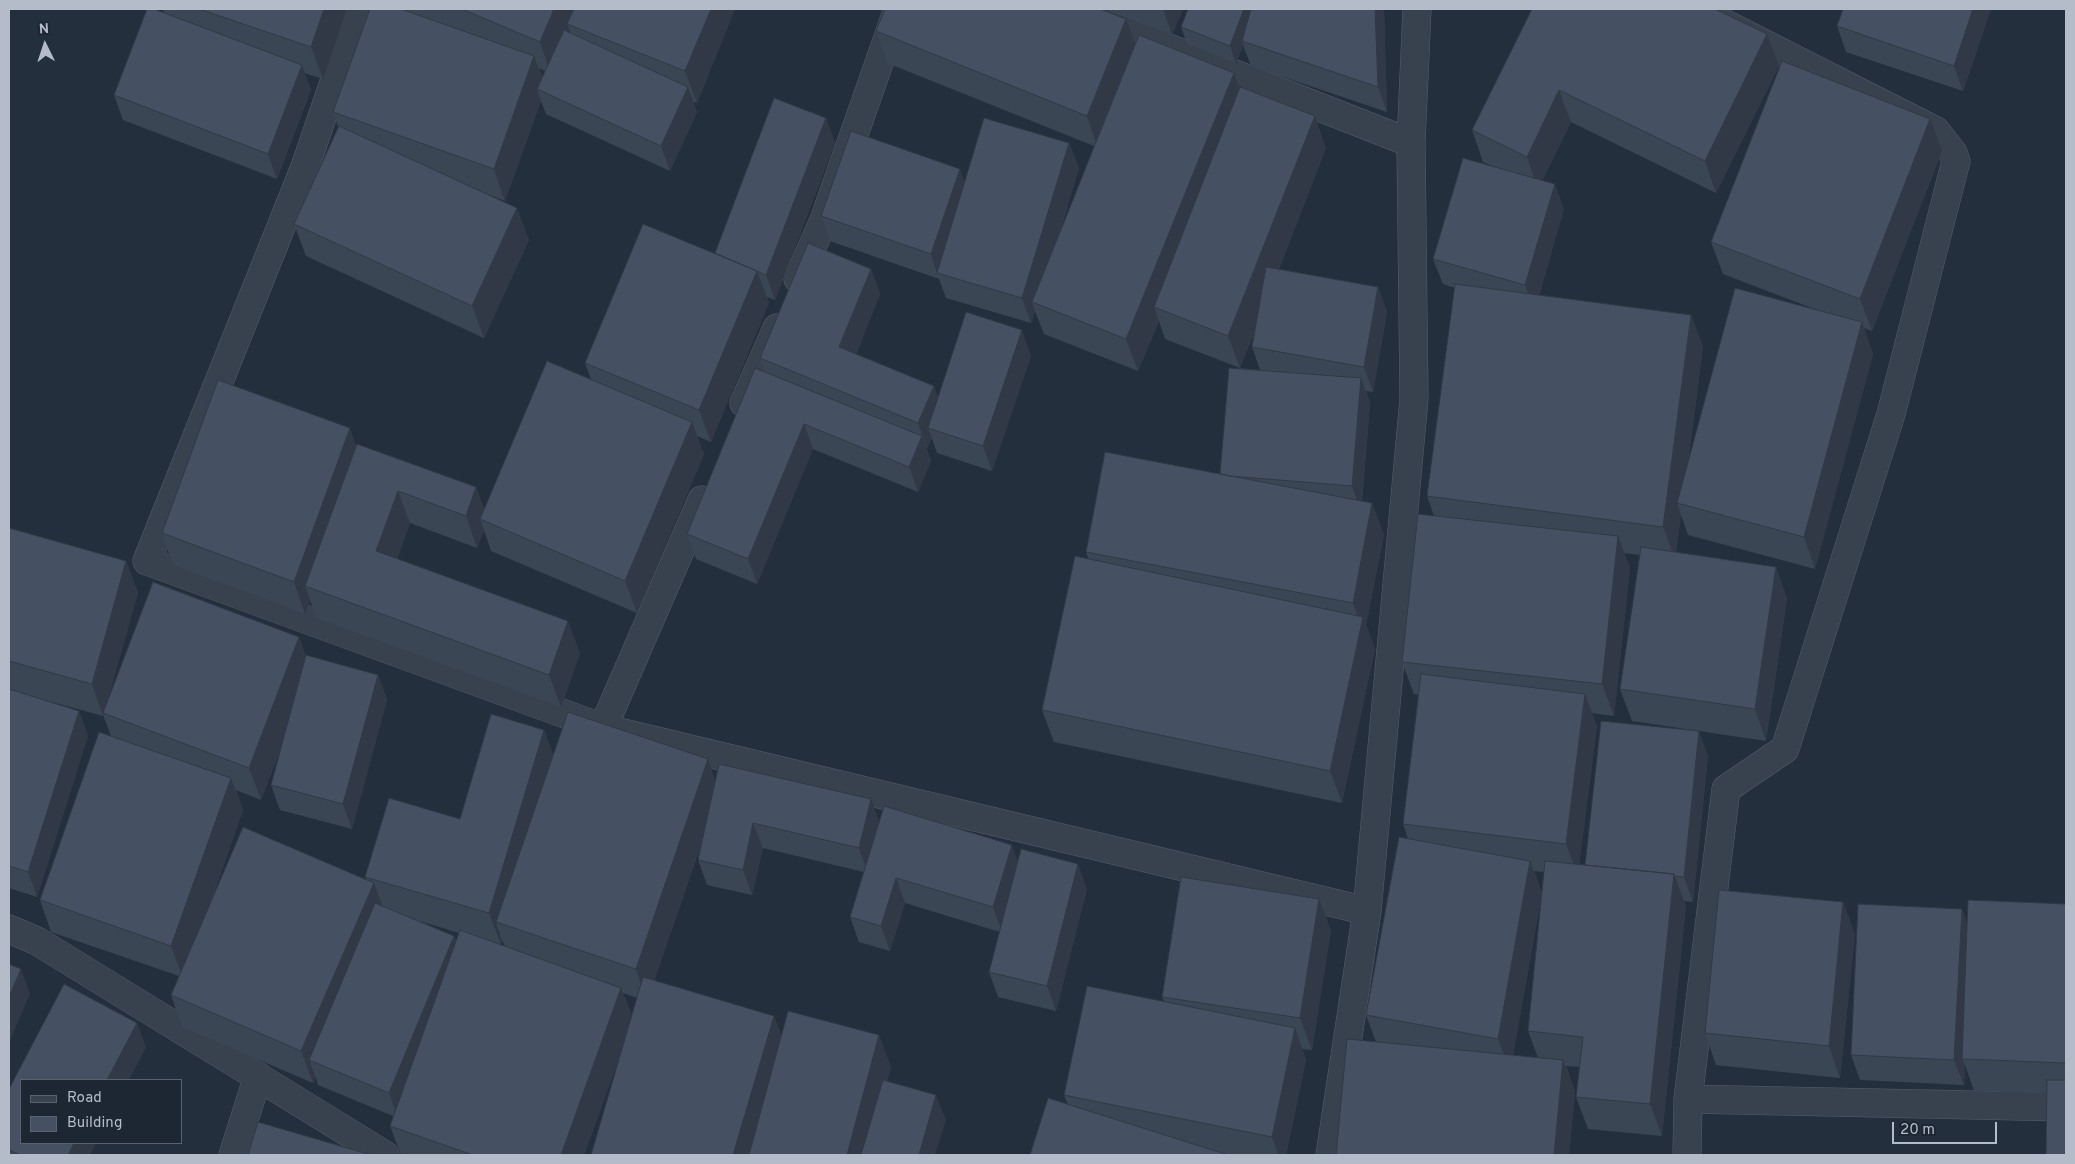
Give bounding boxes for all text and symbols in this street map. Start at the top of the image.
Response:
north arrow [20,20,70,70]
text: N [38,21,50,38]
legend [20,1079,182,1144]
text: Road [67,1089,102,1108]
scale bar [1895,1112,2000,1144]
text: Building [67,1114,122,1133]
text: 20 m [1900,1121,1935,1140]

